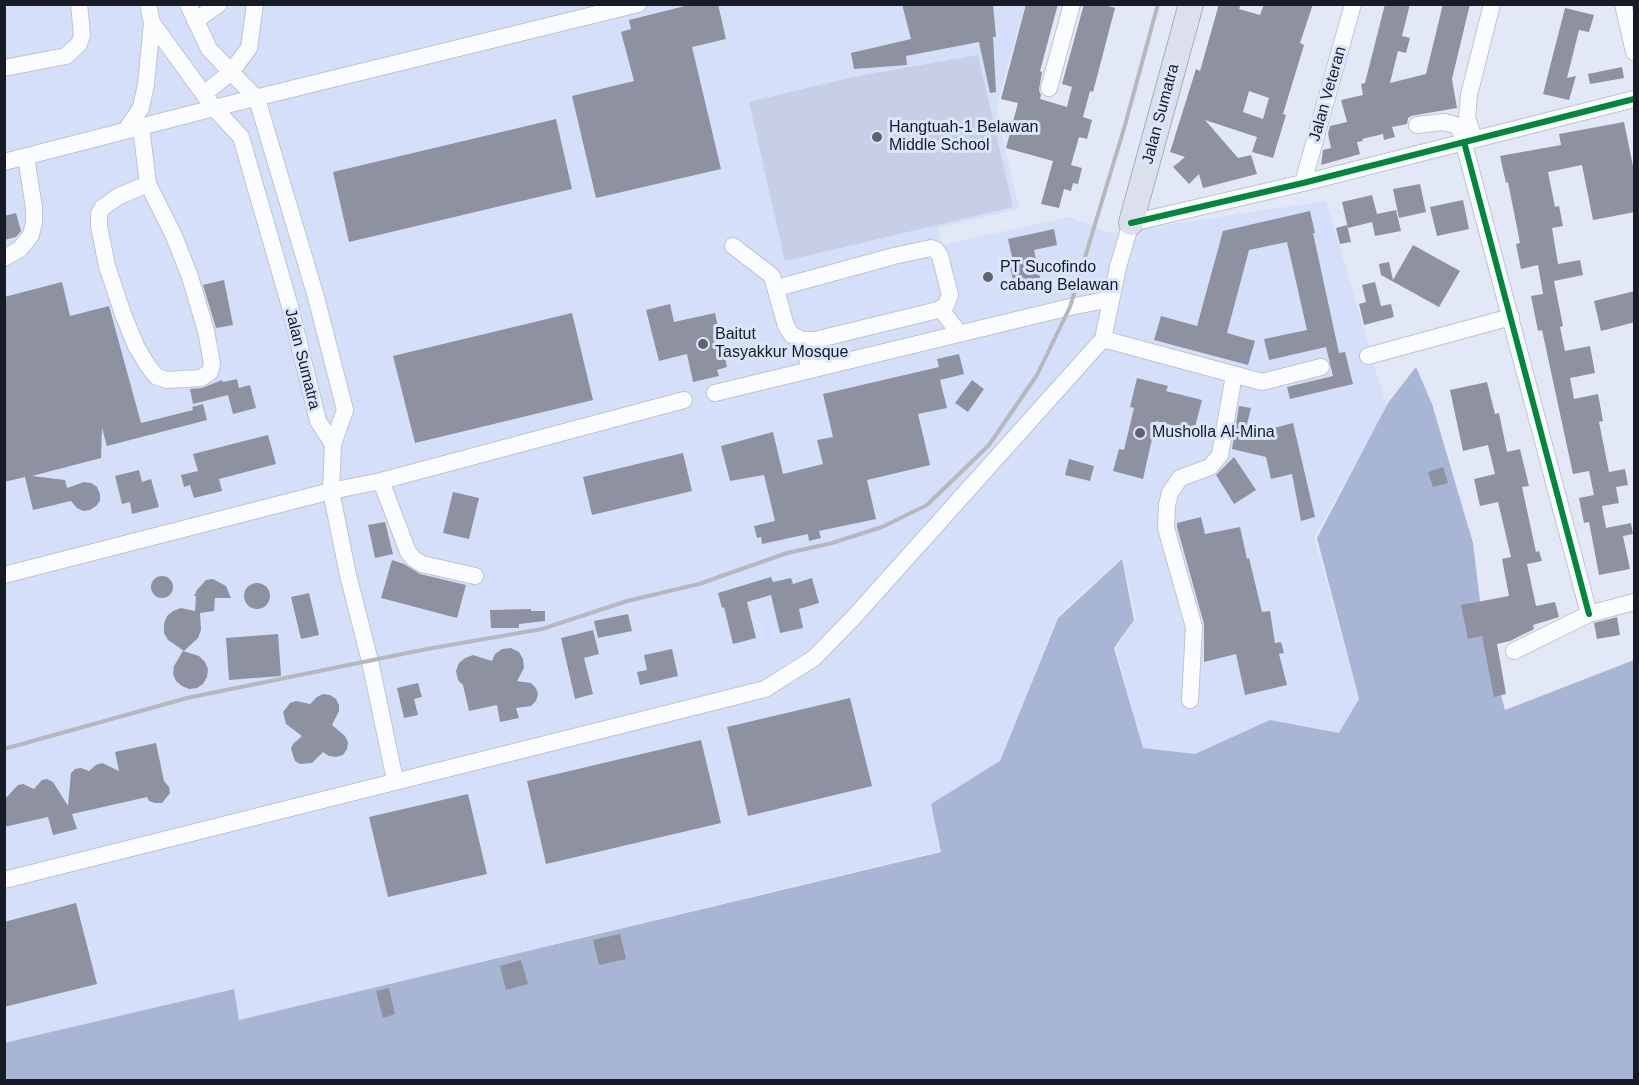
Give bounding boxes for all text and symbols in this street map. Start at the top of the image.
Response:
street label: Jalan Veteran [1305,44,1351,144]
street label: Jalan Sumatra [1138,62,1184,166]
place label: Hangtuah-1 Belawan Middle School [889,118,1038,156]
marker: Hangtuah-1 Belawan Middle School [870,130,884,144]
place label: PT Sucofindo cabang Belawan [1000,258,1118,296]
marker: PT Sucofindo cabang Belawan [981,270,995,284]
street label: Jalan Sumatra [280,307,324,411]
place label: Baitut Tasyakkur Mosque [715,325,848,363]
marker: Baitut Tasyakkur Mosque [696,337,710,351]
place label: Musholla Al-Mina [1152,423,1275,443]
marker: Musholla Al-Mina [1133,426,1147,440]

